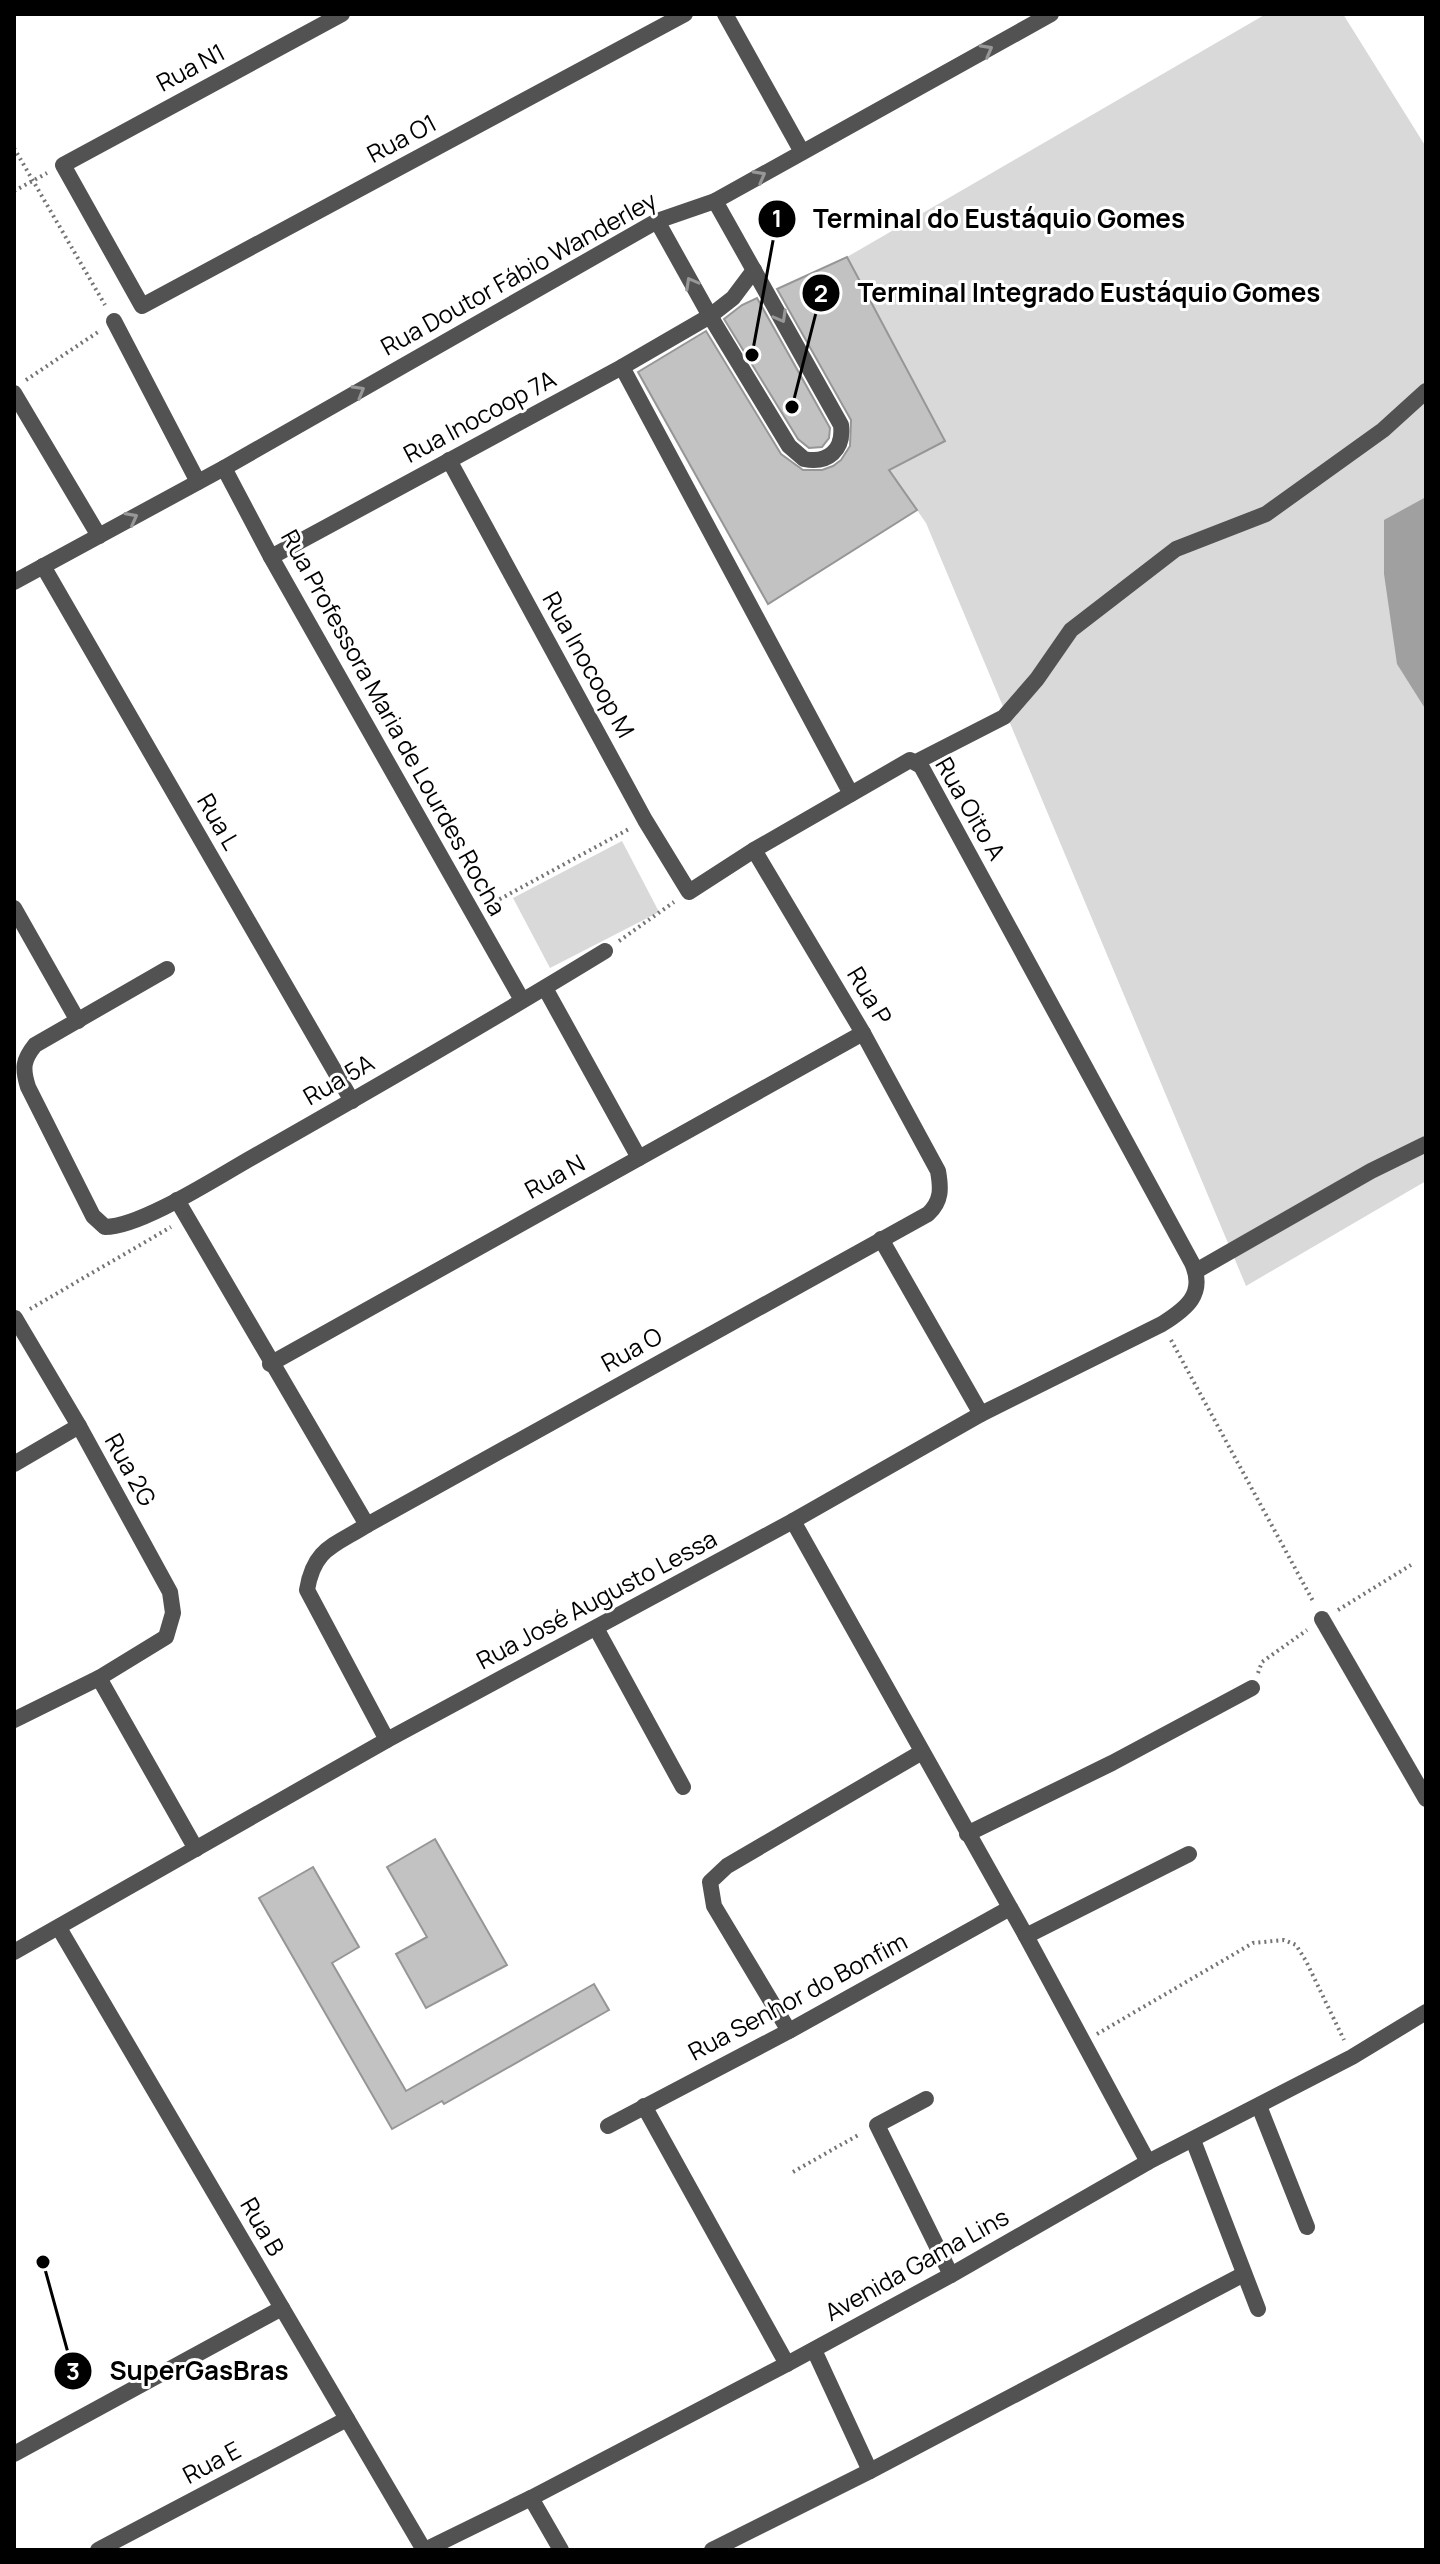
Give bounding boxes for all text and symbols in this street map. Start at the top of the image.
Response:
street label: Rua N1 [150,35,230,98]
one-way arrow [978,44,993,60]
street label: Rua O1 [361,106,442,170]
one-way arrow [751,170,765,186]
street label: Rua Doutor Fábio Wanderley [375,183,662,362]
callout: Terminal do Eustáquio Gomes [757,194,1201,244]
text: Terminal do Eustáquio Gomes [813,200,1185,236]
text: 1 [772,201,782,234]
callout: Terminal Integrado Eustáquio Gomes [801,268,1336,318]
text: Terminal Integrado Eustáquio Gomes [858,274,1320,310]
one-way arrow [686,276,701,291]
text: 2 [814,276,828,309]
one-way arrow [771,309,787,323]
street label: Rua Inocoop 7A [397,362,561,470]
one-way arrow [350,385,364,401]
one-way arrow [123,512,137,528]
street label: Rua Professora Maria de Lourdes Rocha [274,523,515,921]
street label: Rua Inocoop M [536,585,643,743]
street label: Rua Oito A [929,751,1014,866]
street label: Rua L [190,787,249,855]
street label: Rua P [840,960,900,1030]
street label: Rua 5A [297,1045,380,1112]
street label: Rua N [518,1146,590,1206]
street label: Rua O [595,1319,668,1379]
street label: Rua 2G [98,1427,165,1512]
street label: Rua José Augusto Lessa [470,1521,722,1676]
street label: Rua Senhor do Bonfim [682,1924,912,2067]
street label: Rua B [233,2191,293,2261]
street label: Avenida Gama Lins [818,2199,1014,2328]
callout: SuperGasBras [53,2346,304,2396]
text: SuperGasBras [110,2352,289,2388]
text: 3 [66,2354,80,2387]
street label: Rua E [177,2433,246,2491]

